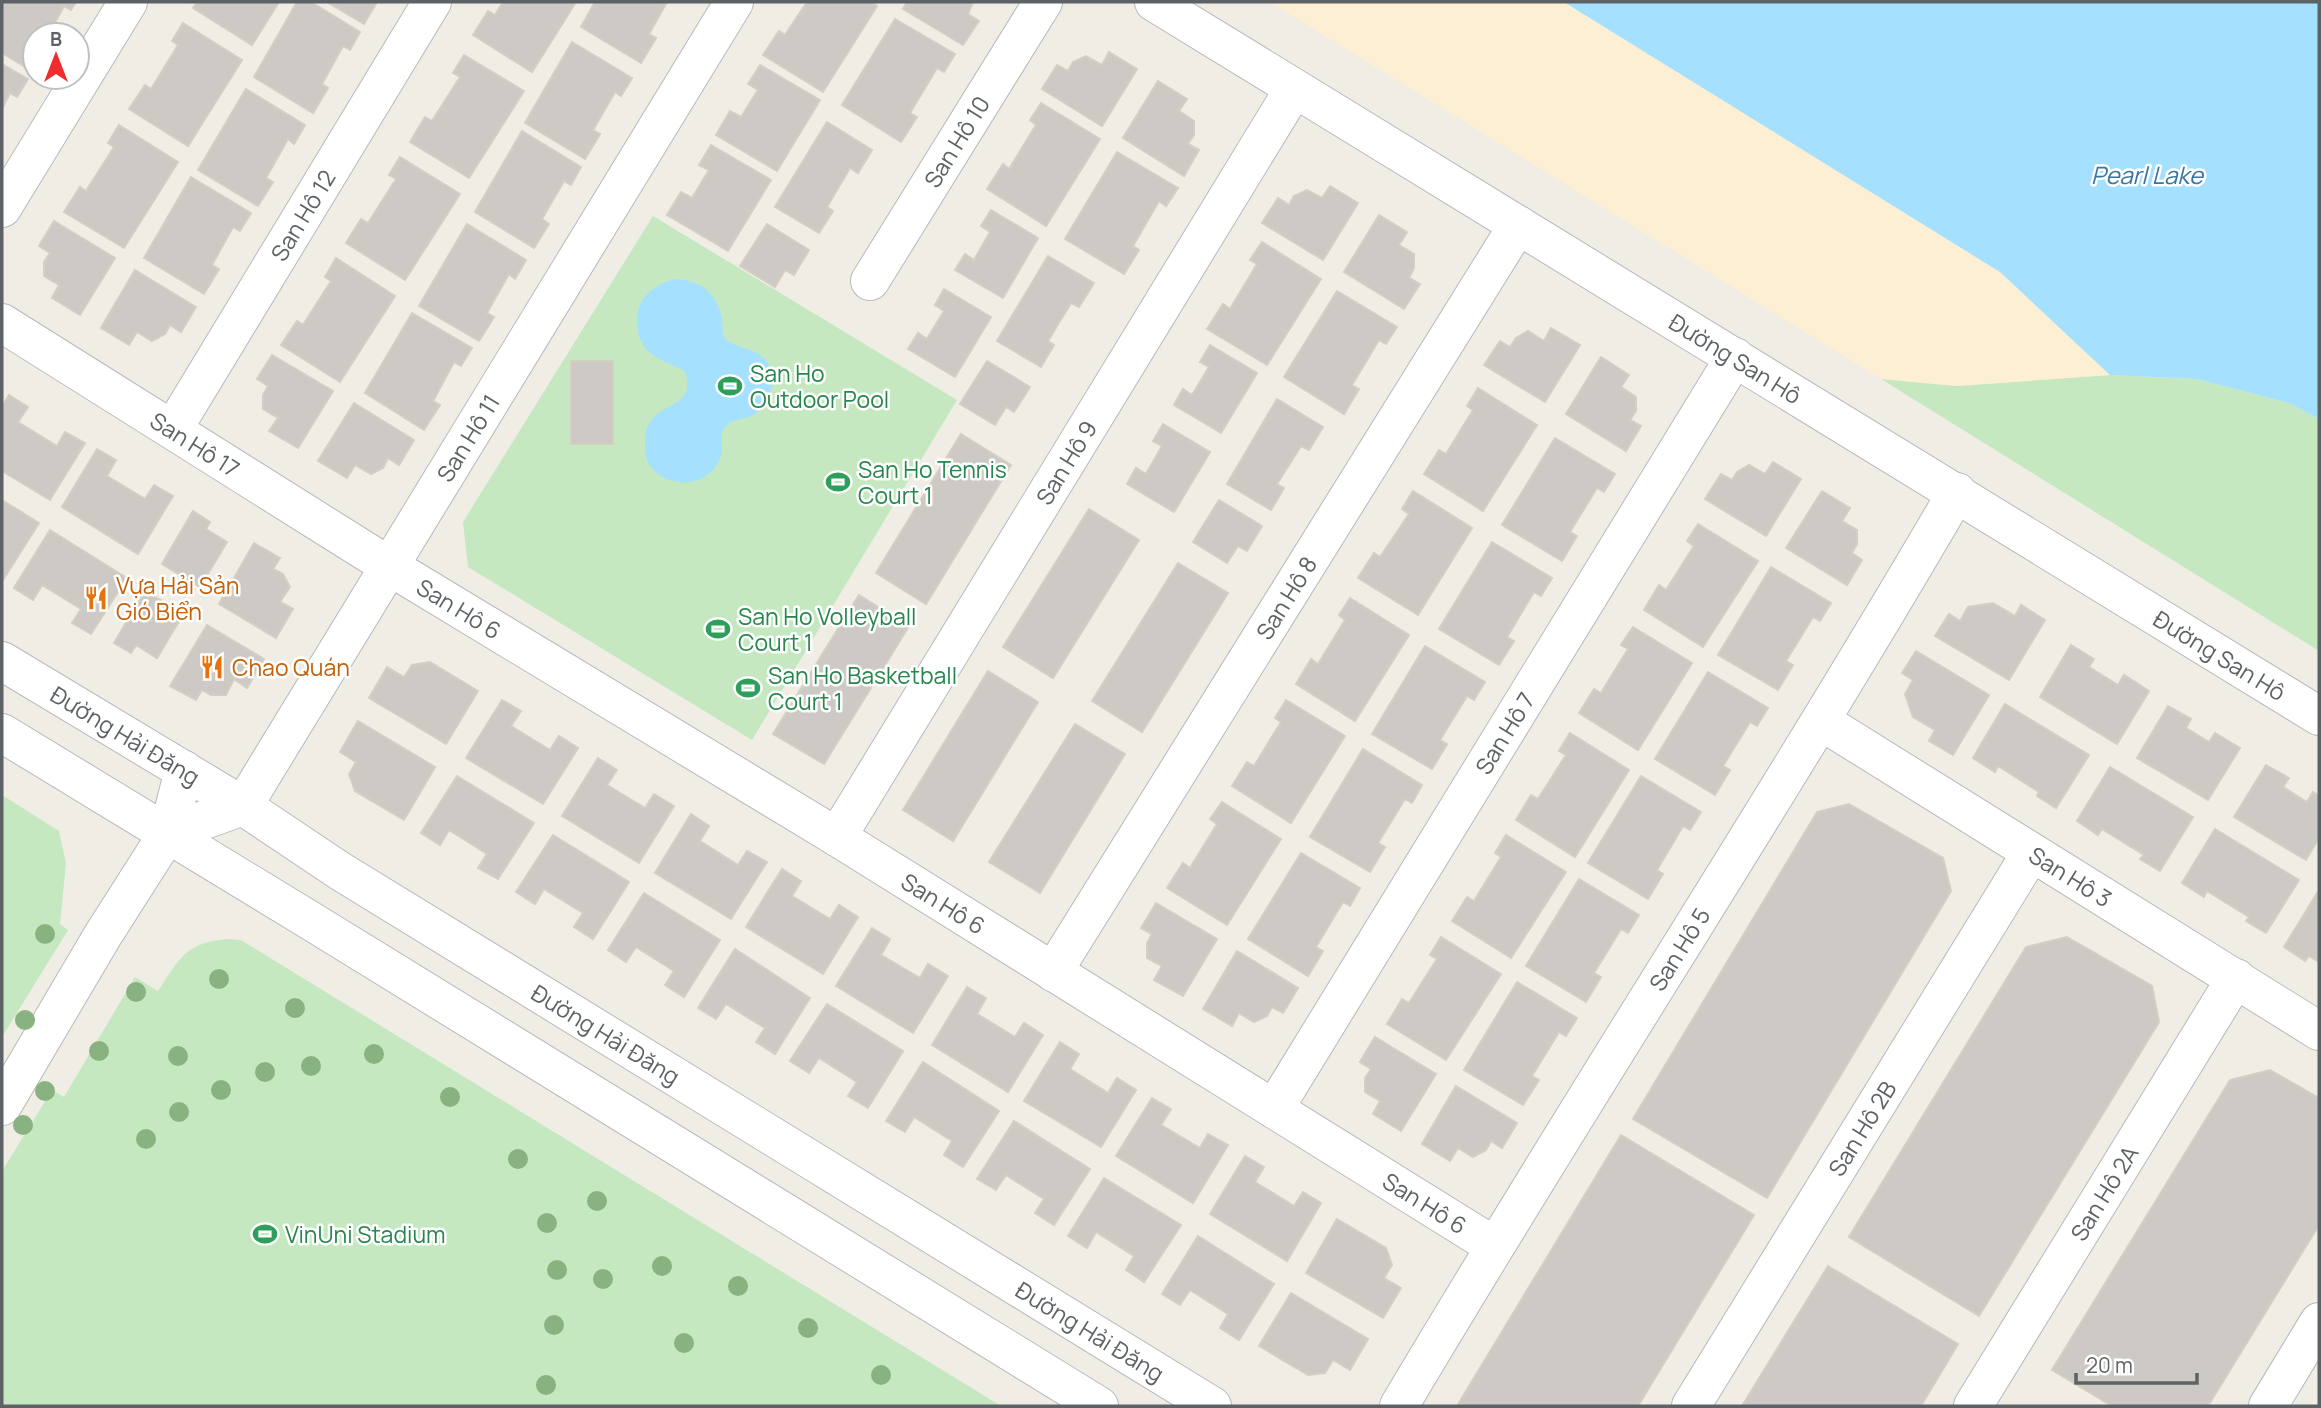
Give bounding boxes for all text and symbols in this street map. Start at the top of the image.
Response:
north arrow [21,21,91,91]
text: B [50,26,62,52]
street label: San Hô 10 [916,90,997,193]
water label: Pearl Lake [2091,158,2205,191]
street label: San Hô 12 [263,164,343,267]
street label: Đường San Hô [1663,306,1808,411]
place label: San Ho Outdoor Pool [750,357,889,415]
sports icon: San Ho Outdoor Pool [716,372,744,400]
street label: San Hô 11 [429,388,507,488]
street label: San Hô 17 [144,404,246,484]
street label: San Hô 9 [1028,414,1104,511]
place label: San Ho Tennis Court 1 [858,453,1007,511]
sports icon: San Ho Tennis Court 1 [824,468,852,496]
street label: San Hô 8 [1248,550,1324,645]
place label: Vựa Hải Sản Gió Biển [116,569,239,627]
street label: San Hô 6 [411,571,507,646]
restaurant icon: Vựa Hải Sản Gió Biển [82,584,110,612]
place label: San Ho Volleyball Court 1 [738,600,917,658]
street label: Đường San Hô [2148,602,2292,708]
sports icon: San Ho Volleyball Court 1 [704,615,732,643]
place label: Chao Quán [232,651,350,683]
restaurant icon: Chao Quán [198,653,226,681]
place label: San Ho Basketball Court 1 [768,659,957,717]
sports icon: San Ho Basketball Court 1 [734,674,762,702]
street label: Đường Hải Đăng [45,678,206,792]
street label: San Hô 7 [1467,686,1542,780]
street label: San Hô 3 [2023,838,2118,914]
street label: San Hô 6 [895,865,992,942]
street label: San Hô 5 [1641,901,1717,997]
street label: Đường Hải Đăng [526,976,686,1092]
street label: San Hô 2B [1820,1075,1903,1182]
street label: San Hô 2A [2062,1139,2146,1247]
street label: San Hô 6 [1377,1165,1473,1241]
place label: VinUni Stadium [285,1218,446,1250]
sports icon: VinUni Stadium [251,1220,279,1248]
street label: Đường Hải Đăng [1010,1273,1170,1389]
scale bar [2076,1342,2197,1386]
text: 20 m [2086,1351,2133,1379]

